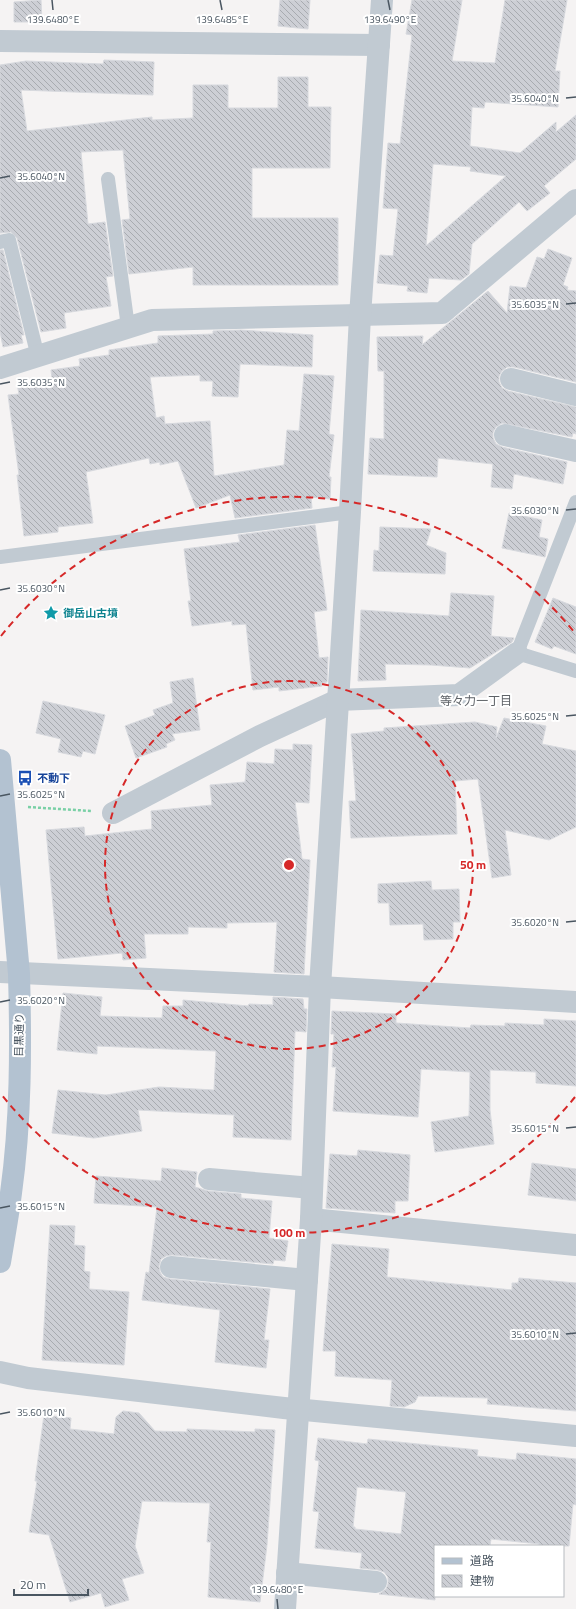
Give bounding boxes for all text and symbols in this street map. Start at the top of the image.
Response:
text: 139.6480°E [27,12,80,27]
text: 139.6485°E [196,12,249,27]
text: 139.6490°E [364,12,417,27]
text: 35.6040°N [511,91,559,106]
text: 35.6040°N [17,169,65,184]
text: 35.6035°N [511,297,559,312]
text: 35.6035°N [17,375,65,390]
text: 35.6030°N [511,503,559,518]
text: 35.6030°N [17,581,65,596]
place icon: 御岳山古墳 [42,604,60,622]
place label: 御岳山古墳 [63,605,118,621]
district label: 等々力一丁目 [440,691,512,710]
text: 35.6025°N [511,709,559,724]
bus stop icon: 不動下 [16,769,34,787]
place label: 不動下 [37,770,70,786]
text: 35.6025°N [17,787,65,802]
text: 50 m [460,855,486,874]
centre of rings [282,858,296,872]
text: 35.6020°N [511,915,559,930]
text: 35.6020°N [17,993,65,1008]
street label: 目黒通り [11,1013,27,1057]
text: 35.6015°N [511,1121,559,1136]
text: 35.6015°N [17,1199,65,1214]
text: 100 m [273,1223,305,1242]
text: 35.6010°N [511,1327,559,1342]
text: 35.6010°N [17,1405,65,1420]
legend [434,1545,564,1597]
text: 道路 [470,1551,494,1570]
scale bar [14,1571,88,1597]
text: 建物 [470,1571,494,1590]
text: 20 m [20,1575,46,1594]
text: 139.6480°E [251,1582,304,1597]

